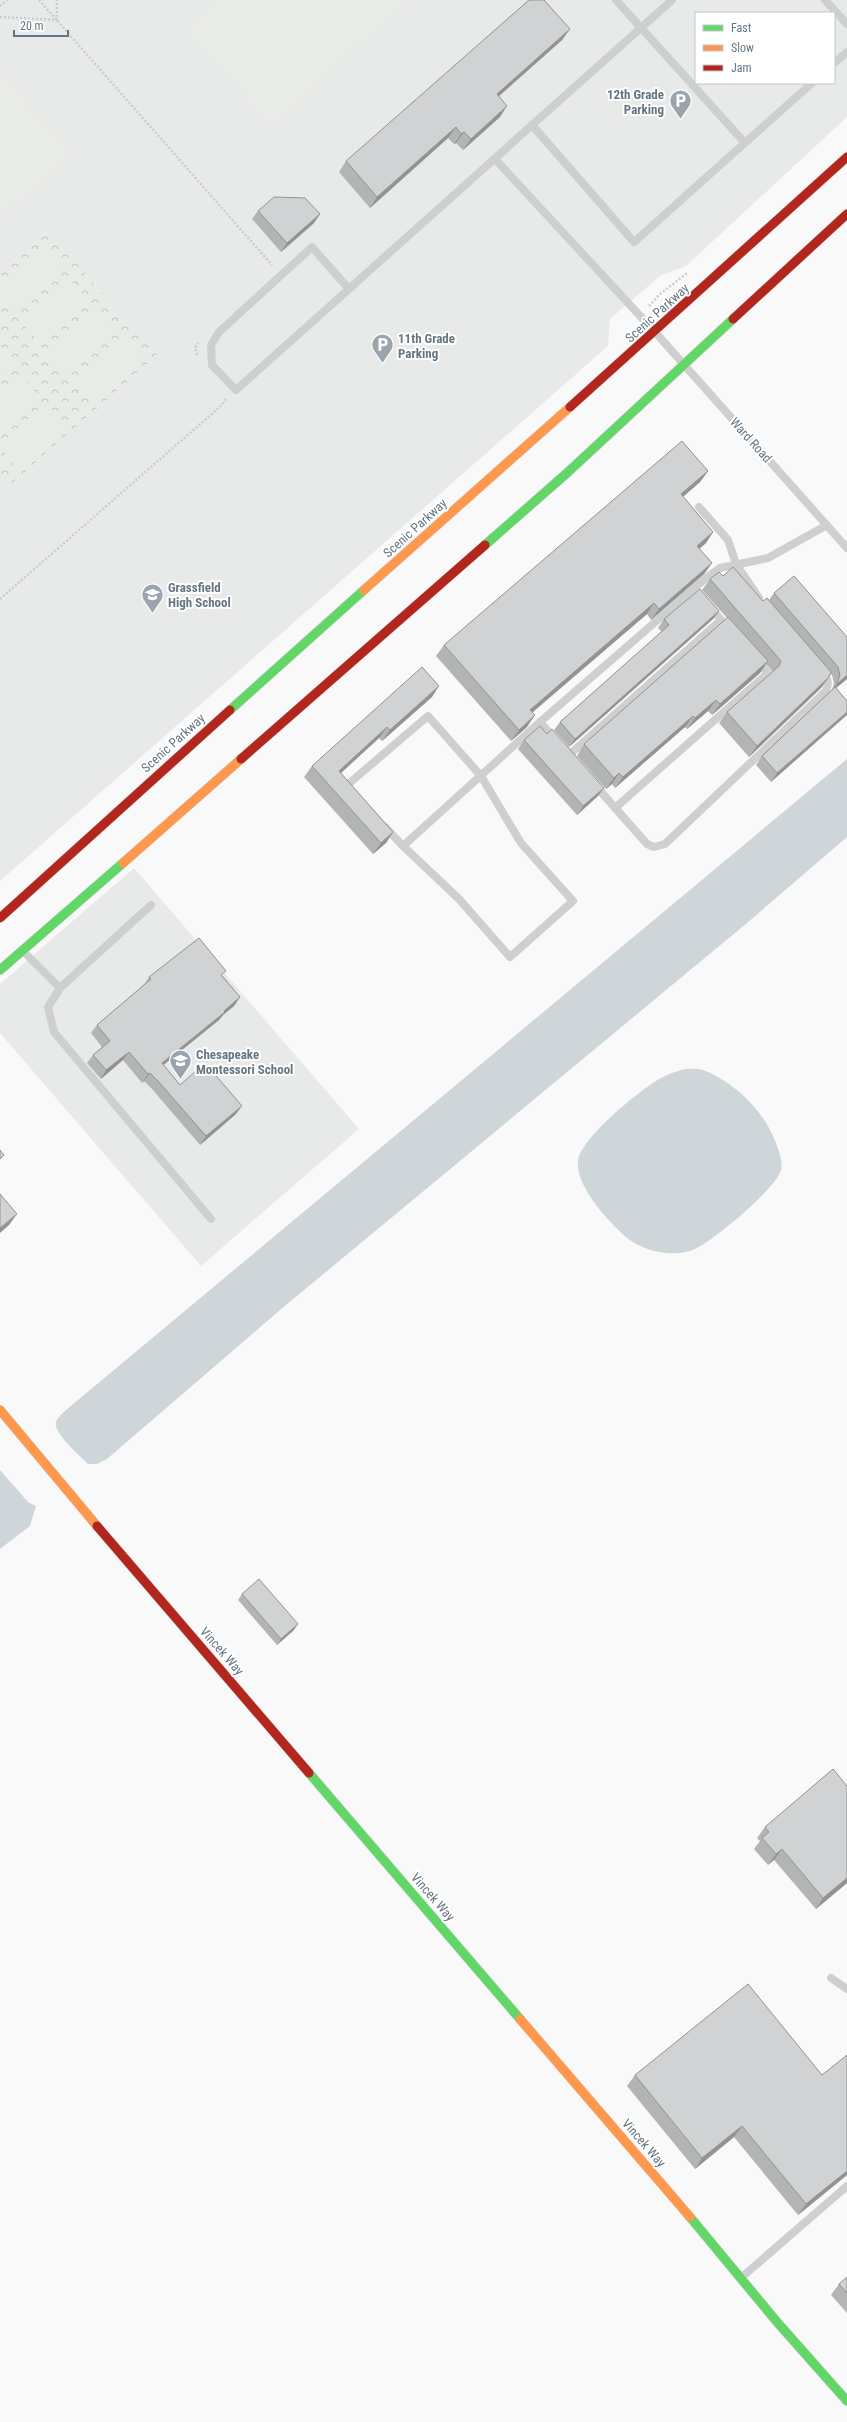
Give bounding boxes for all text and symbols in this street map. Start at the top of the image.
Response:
scale bar [14,12,68,38]
legend [695,12,835,84]
text: 20 m [20,19,44,33]
text: Fast [731,21,752,35]
text: Slow [731,41,754,55]
text: Jam [731,61,752,75]
place label: 12th Grade Parking [607,87,664,117]
parking icon: 12th Grade Parking [667,88,693,121]
street label: Scenic Parkway [622,280,692,345]
place label: 11th Grade Parking [398,331,455,361]
parking icon: 11th Grade Parking [369,332,395,365]
street label: Ward Road [727,414,775,466]
street label: Scenic Parkway [380,495,450,560]
place label: Grassfield High School [168,580,231,610]
school or university icon: Grassfield High School [139,581,165,614]
street label: Scenic Parkway [138,710,208,775]
place label: Chesapeake Montessori School [196,1047,293,1077]
school or university icon: Chesapeake Montessori School [167,1048,193,1081]
street label: Vincek Way [197,1624,247,1679]
street label: Vincek Way [408,1870,458,1925]
street label: Vincek Way [619,2116,669,2171]

